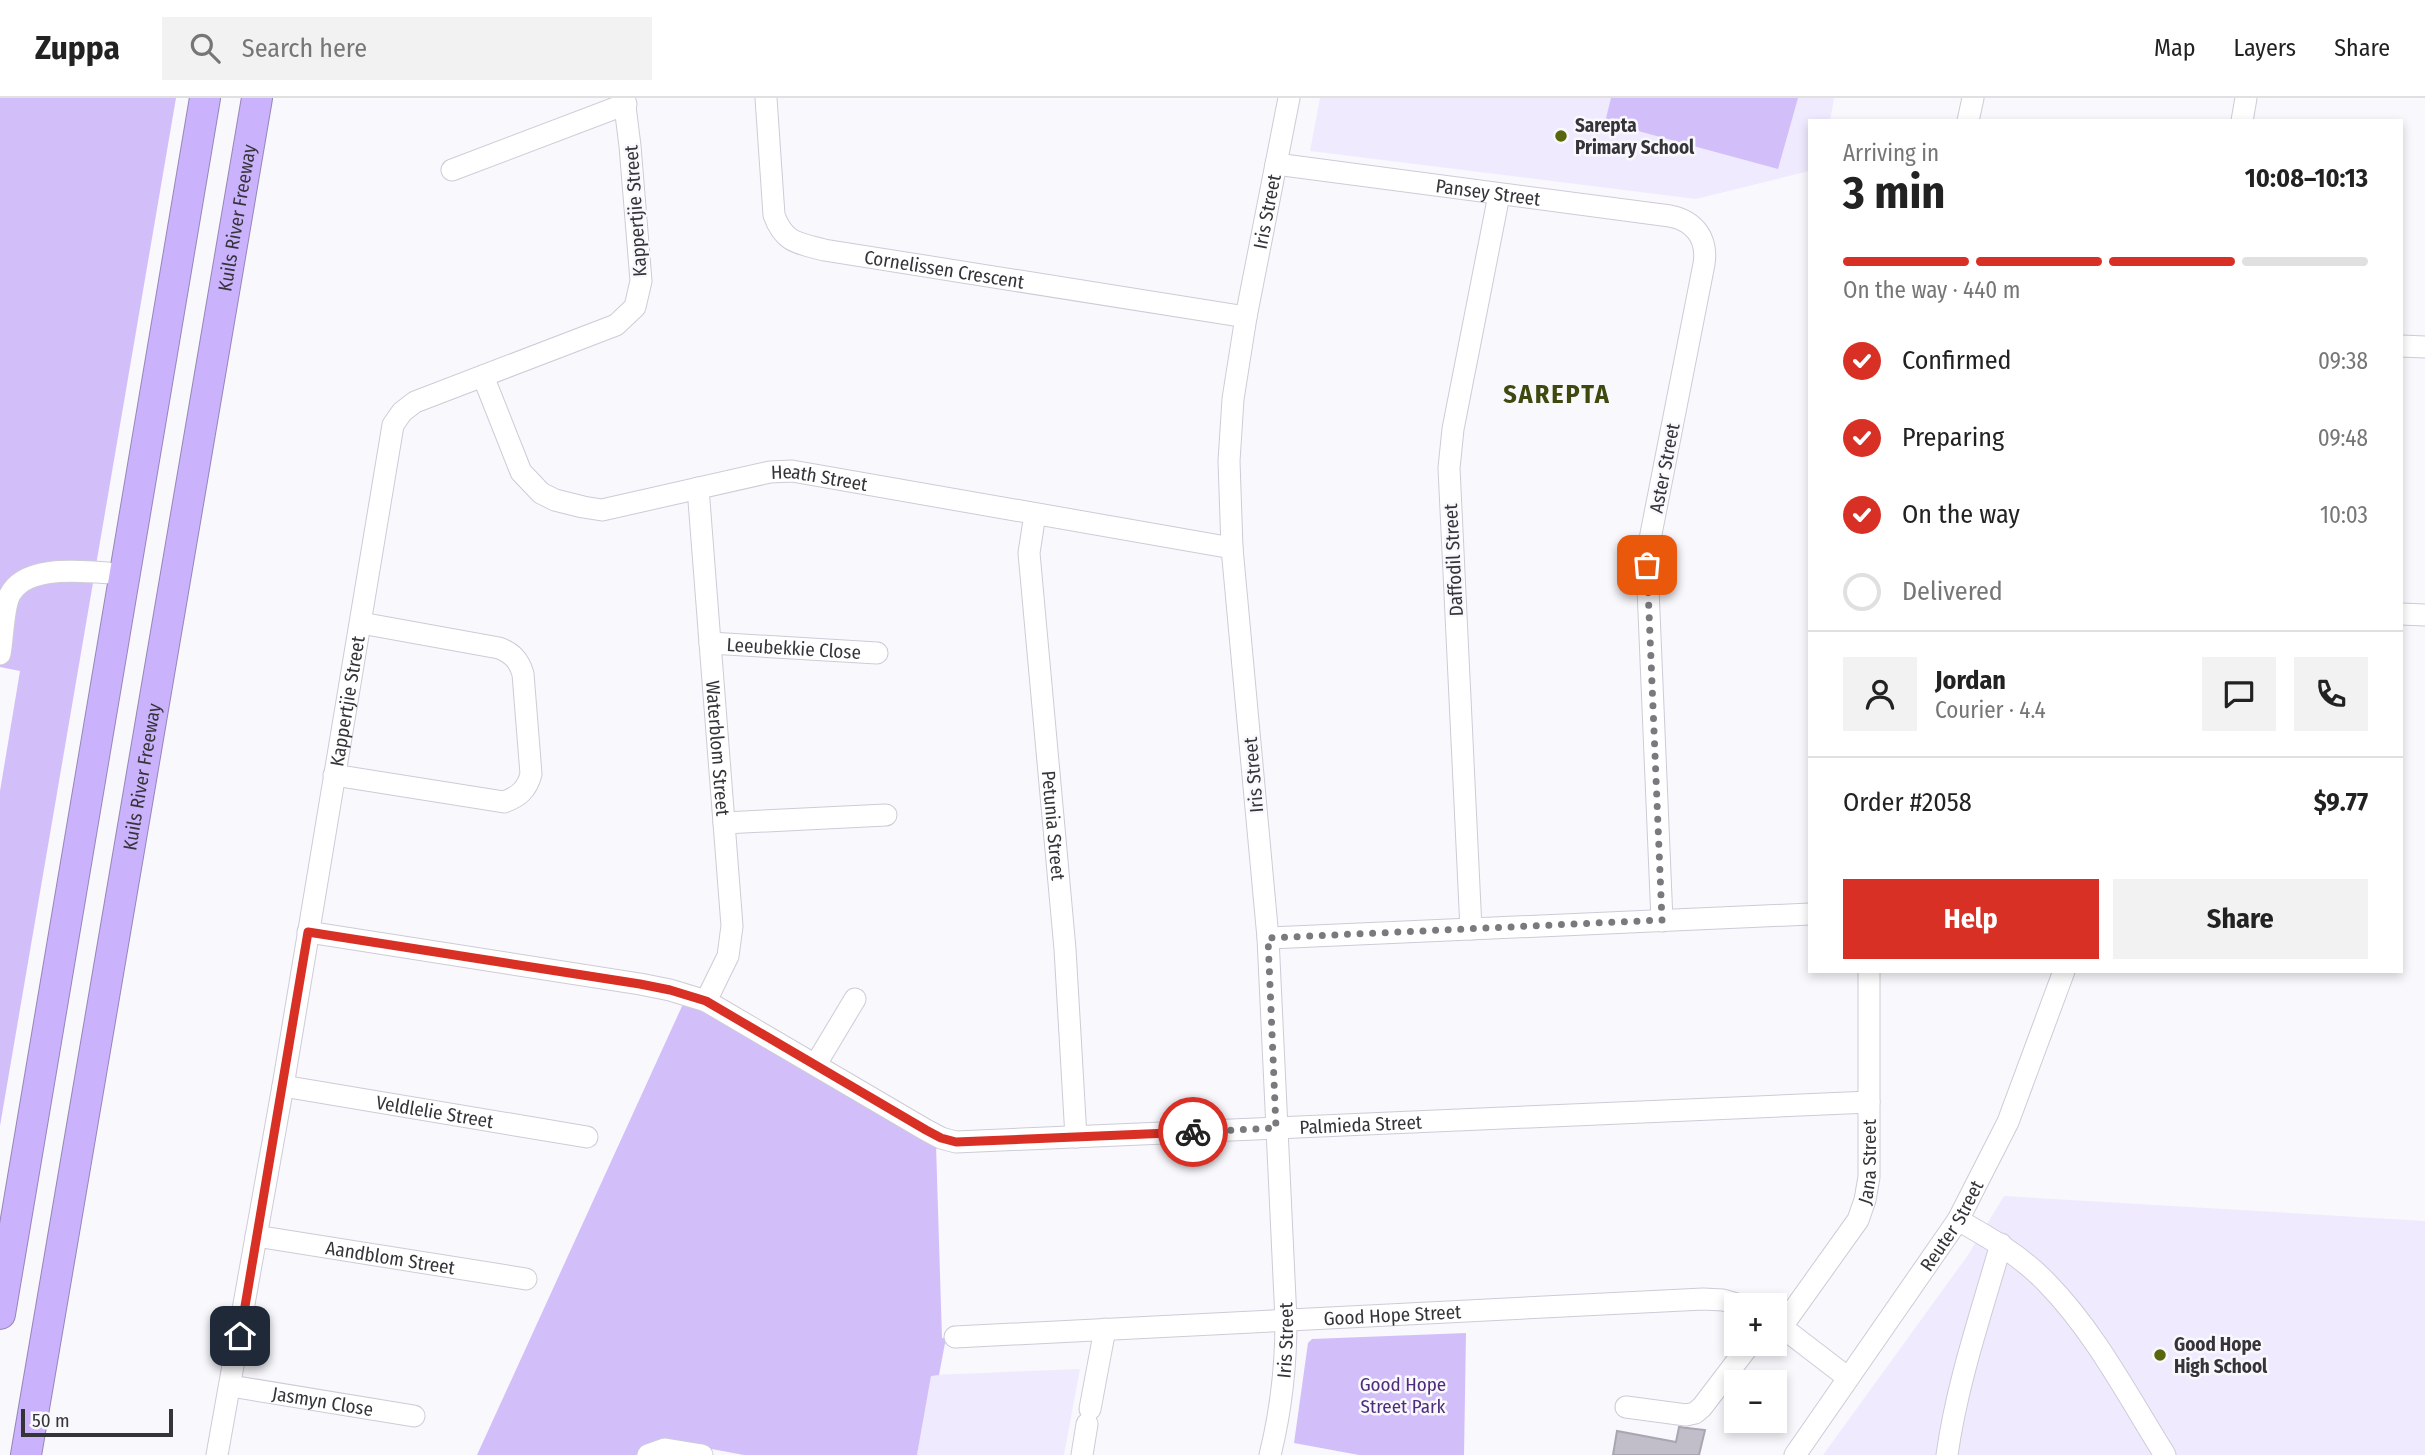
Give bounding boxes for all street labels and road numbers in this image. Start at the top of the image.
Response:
street label: Kuils River Freeway [213,142,261,293]
street label: Kappertjie Street [619,144,652,278]
street label: Iris Street [1249,171,1286,251]
street label: Pansey Street [1434,174,1543,211]
street label: Cornelissen Crescent [863,246,1027,294]
street label: Aster Street [1644,420,1685,515]
street label: Heath Street [771,460,870,496]
street label: Daffodil Street [1439,502,1468,617]
street label: Leeubekkie Close [726,633,862,664]
street label: Kappertjie Street [325,634,370,768]
street label: Waterblom Street [701,680,734,818]
street label: Kuils River Freeway [118,701,166,852]
street label: Iris Street [1239,735,1268,814]
street label: Petunia Street [1037,770,1070,882]
street label: Veldlelie Street [374,1091,496,1133]
street label: Palmieda Street [1299,1111,1423,1139]
street label: Jana Street [1853,1118,1881,1208]
street label: Reuter Street [1915,1176,1989,1276]
street label: Aandblom Street [324,1236,457,1280]
street label: Good Hope Street [1323,1300,1463,1330]
street label: Iris Street [1272,1301,1298,1379]
street label: Jasmyn Close [271,1382,375,1421]

